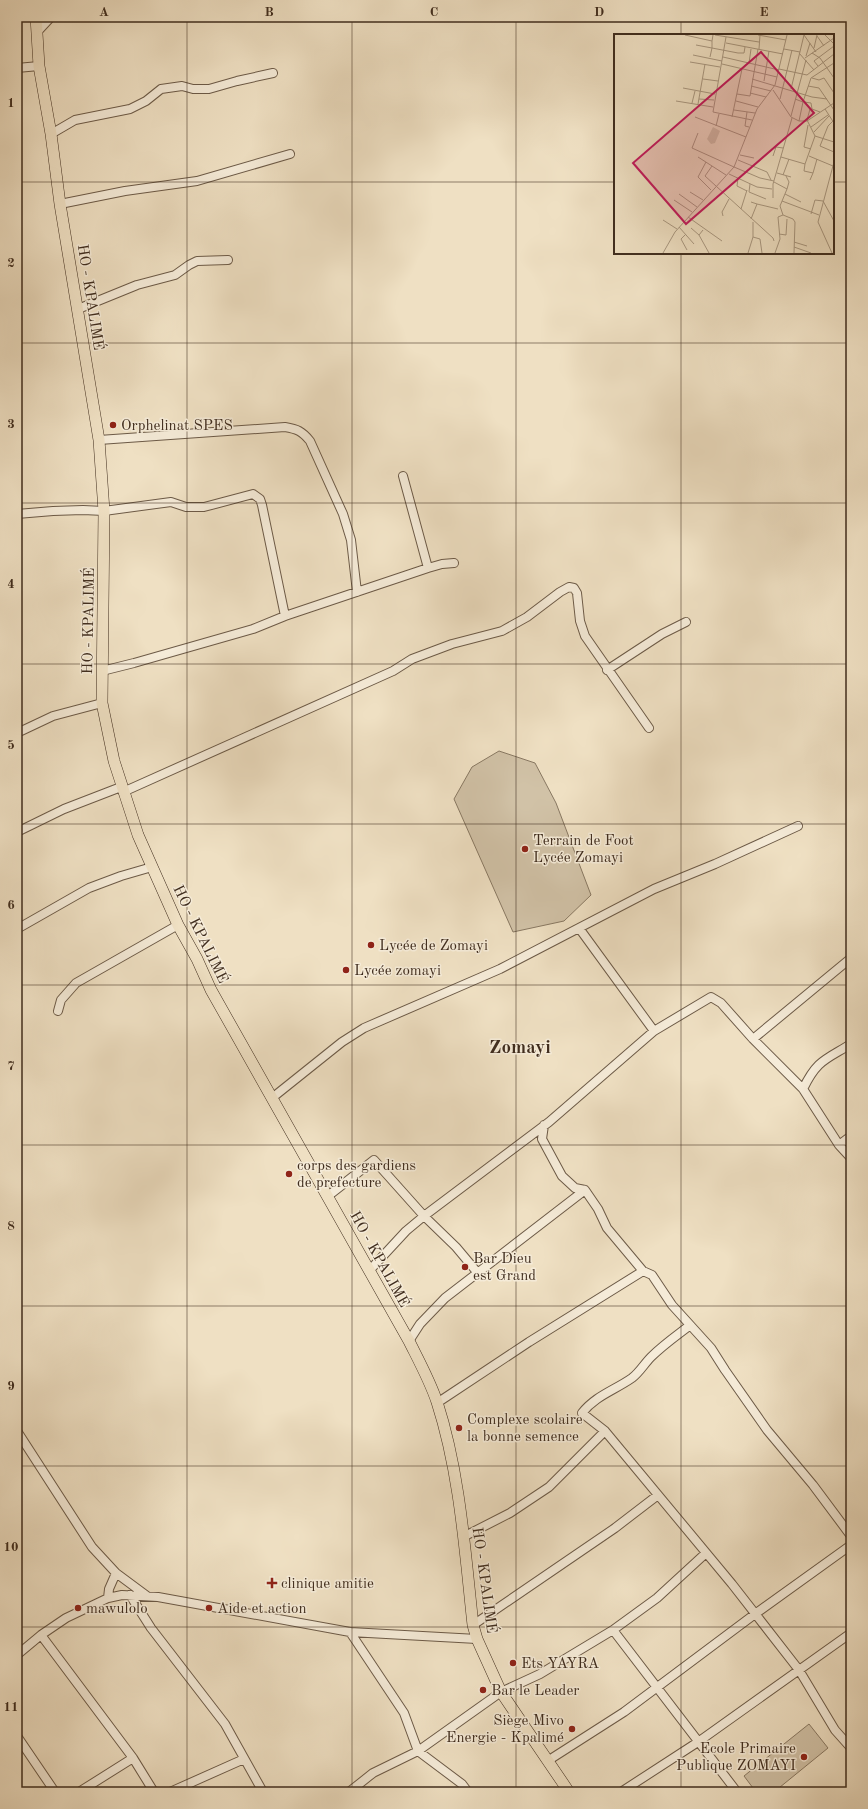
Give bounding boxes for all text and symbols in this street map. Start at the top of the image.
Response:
text: A [99,6,109,19]
text: B [264,6,274,19]
text: C [430,6,438,19]
text: D [594,6,604,19]
text: E [760,6,769,19]
inset map [614,34,834,254]
text: 1 [7,97,15,110]
street label: HO - KPALIMÉ [74,243,108,351]
text: 2 [7,257,15,270]
text: 3 [7,418,15,431]
place label: Orphelinat SPES [121,419,233,434]
marker: Orphelinat SPES [108,420,118,430]
street label: HO - KPALIMÉ [78,567,98,675]
text: 4 [7,578,15,591]
text: 5 [7,739,15,752]
place label: Terrain de Foot Lycée Zomayi [533,834,634,866]
marker: Terrain de Foot Lycée Zomayi [520,844,530,854]
street label: HO - KPALIMÉ [169,882,233,986]
text: 6 [7,899,15,912]
place label: Lycée de Zomayi [379,939,488,954]
marker: Lycée de Zomayi [366,940,376,950]
place label: Lycée zomayi [354,964,441,979]
marker: Lycée zomayi [341,965,351,975]
district label: Zomayi [489,1039,551,1058]
text: 7 [7,1060,15,1073]
place label: corps des gardiens de prefecture [297,1159,416,1191]
marker: corps des gardiens de prefecture [284,1169,294,1179]
street label: HO - KPALIMÉ [346,1208,414,1310]
text: 8 [7,1220,15,1233]
place label: Bar Dieu est Grand [473,1252,536,1284]
marker: Bar Dieu est Grand [460,1262,470,1272]
text: 9 [7,1380,15,1393]
place label: Complexe scolaire la bonne semence [467,1413,583,1445]
marker: Complexe scolaire la bonne semence [454,1423,464,1433]
street label: HO - KPALIMÉ [469,1526,501,1634]
text: 10 [3,1541,19,1554]
marker: clinique amitie [266,1577,278,1589]
place label: clinique amitie [281,1577,374,1592]
place label: mawulolo [86,1602,148,1617]
place label: Aide et action [217,1602,307,1617]
marker: mawulolo [73,1603,83,1613]
marker: Aide et action [204,1603,214,1613]
place label: Ets YAYRA [521,1657,600,1672]
marker: Ets YAYRA [508,1658,518,1668]
place label: Bar le Leader [491,1684,580,1699]
marker: Bar le Leader [478,1685,488,1695]
text: 11 [3,1701,19,1714]
place label: Siège Mivo Energie - Kpalimé [446,1714,564,1746]
marker: Siège Mivo Energie - Kpalimé [567,1724,577,1734]
place label: Ecole Primaire Publique ZOMAYI [676,1742,796,1774]
marker: Ecole Primaire Publique ZOMAYI [799,1752,809,1762]

